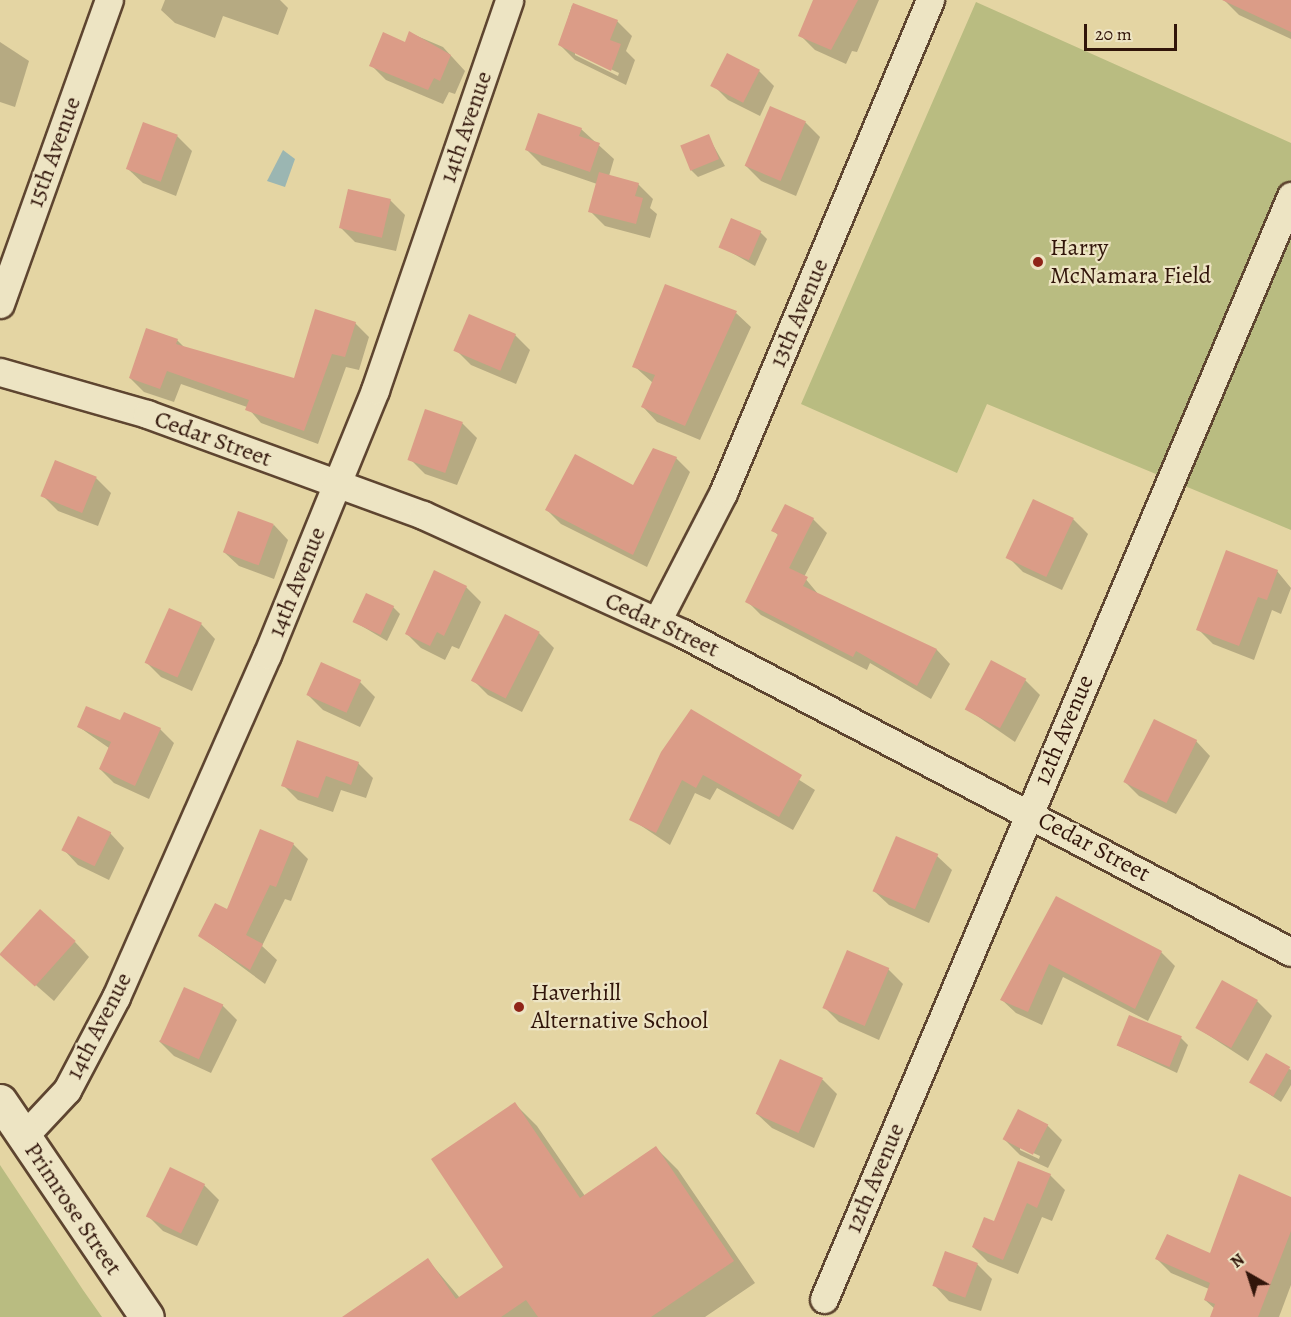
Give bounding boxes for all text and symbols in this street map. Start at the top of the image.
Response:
scale bar [1087,12,1180,50]
text: 20 m [1095,22,1132,46]
street label: 14th Avenue [433,67,499,187]
street label: 15th Avenue [21,93,87,211]
place label: Harry McNamara Field [1050,234,1211,290]
street label: 13th Avenue [763,254,835,372]
marker: Harry McNamara Field [1031,255,1045,269]
street label: Cedar Street [151,405,275,473]
street label: 14th Avenue [262,523,332,641]
street label: Cedar Street [600,586,724,664]
street label: 12th Avenue [1028,671,1100,789]
street label: Cedar Street [1033,806,1155,888]
street label: 14th Avenue [60,968,138,1084]
place label: Haverhill Alternative School [531,979,708,1035]
marker: Haverhill Alternative School [512,1000,526,1014]
street label: 12th Avenue [839,1119,911,1237]
street label: Primrose Street [18,1137,128,1281]
north arrow [1219,1245,1279,1305]
text: N [1226,1249,1249,1273]

